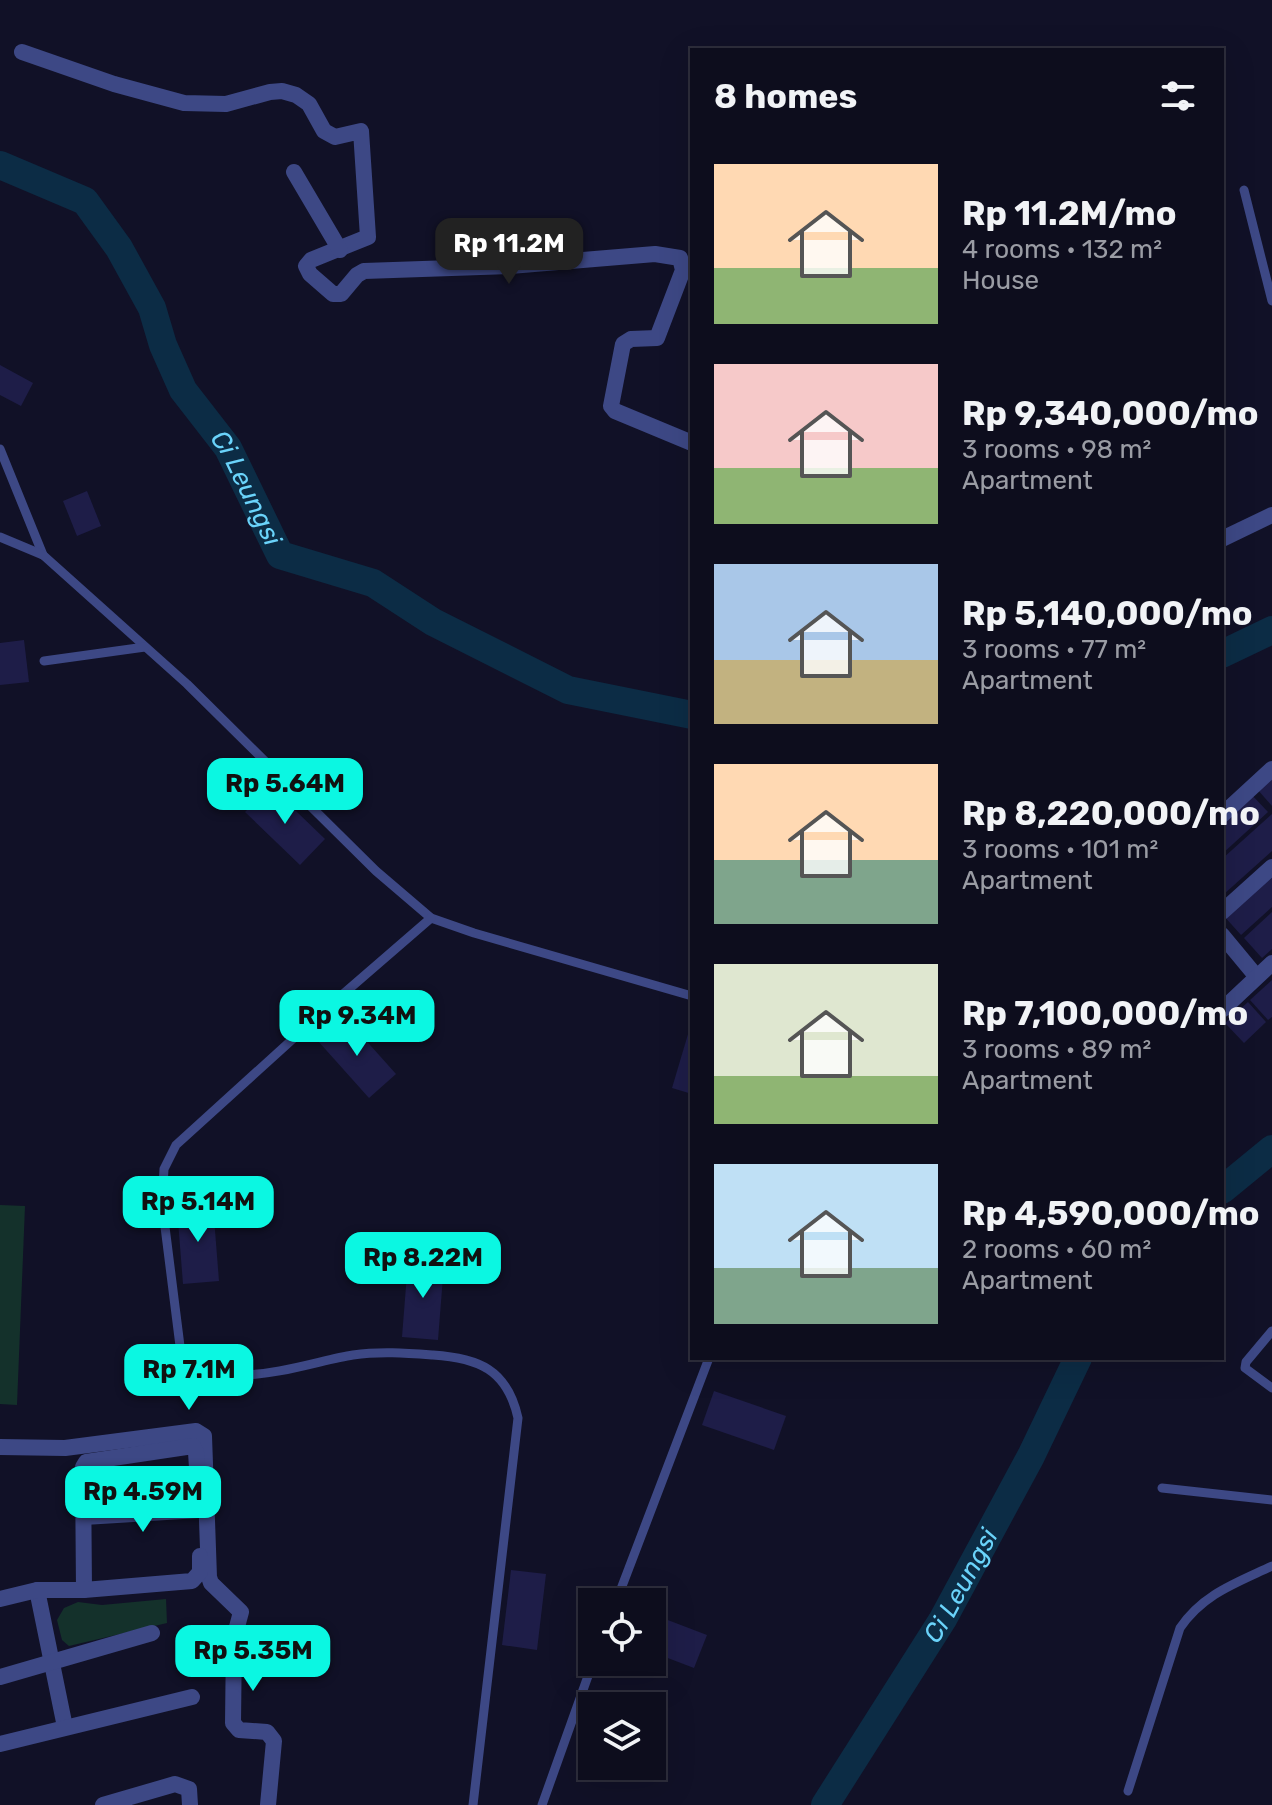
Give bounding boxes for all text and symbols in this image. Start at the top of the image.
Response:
icon: filters [1156,74,1200,118]
text: 8 homes [714,76,857,117]
text: Rp 11.2M/mo [962,193,1177,234]
icon: home [778,196,874,292]
pin: Rp 11.2M [426,218,592,286]
text: Rp 11.2M [453,228,565,259]
text: 4 rooms · 132 m² [962,234,1162,265]
text: House [962,265,1039,296]
text: Rp 9,340,000/mo [962,393,1259,434]
icon: home [778,396,874,492]
water label: Ci Leungsi [204,424,289,551]
text: 3 rooms · 98 m² [962,434,1151,465]
text: Apartment [962,465,1093,496]
text: Rp 5,140,000/mo [962,593,1253,634]
icon: home [778,596,874,692]
text: 3 rooms · 77 m² [962,634,1146,665]
text: Apartment [962,665,1093,696]
pin: Rp 5.64M [202,758,368,826]
text: Rp 5.64M [225,768,345,799]
text: Rp 8,220,000/mo [962,793,1260,834]
icon: home [778,796,874,892]
text: 3 rooms · 101 m² [962,834,1158,865]
text: Apartment [962,865,1093,896]
pin: Rp 9.34M [274,990,440,1058]
text: Rp 7,100,000/mo [962,993,1248,1034]
icon: home [778,996,874,1092]
text: Rp 9.34M [297,1000,417,1031]
text: 3 rooms · 89 m² [962,1034,1151,1065]
text: Apartment [962,1065,1093,1096]
pin: Rp 5.14M [115,1176,281,1244]
text: Rp 5.14M [141,1186,255,1217]
text: Rp 4,590,000/mo [962,1193,1260,1234]
icon: home [778,1196,874,1292]
pin: Rp 8.22M [340,1232,506,1300]
text: 2 rooms · 60 m² [962,1234,1151,1265]
text: Rp 8.22M [363,1242,483,1273]
text: Apartment [962,1265,1093,1296]
pin: Rp 7.1M [115,1344,263,1412]
text: Rp 7.1M [142,1354,236,1385]
pin: Rp 4.59M [60,1466,226,1534]
text: Rp 4.59M [83,1476,203,1507]
water label: Ci Leungsi [917,1523,1005,1648]
map controls [578,1588,666,1780]
button: locate [578,1588,666,1676]
pin: Rp 5.35M [170,1625,336,1693]
text: Rp 5.35M [193,1635,313,1666]
button: layers [578,1692,666,1780]

